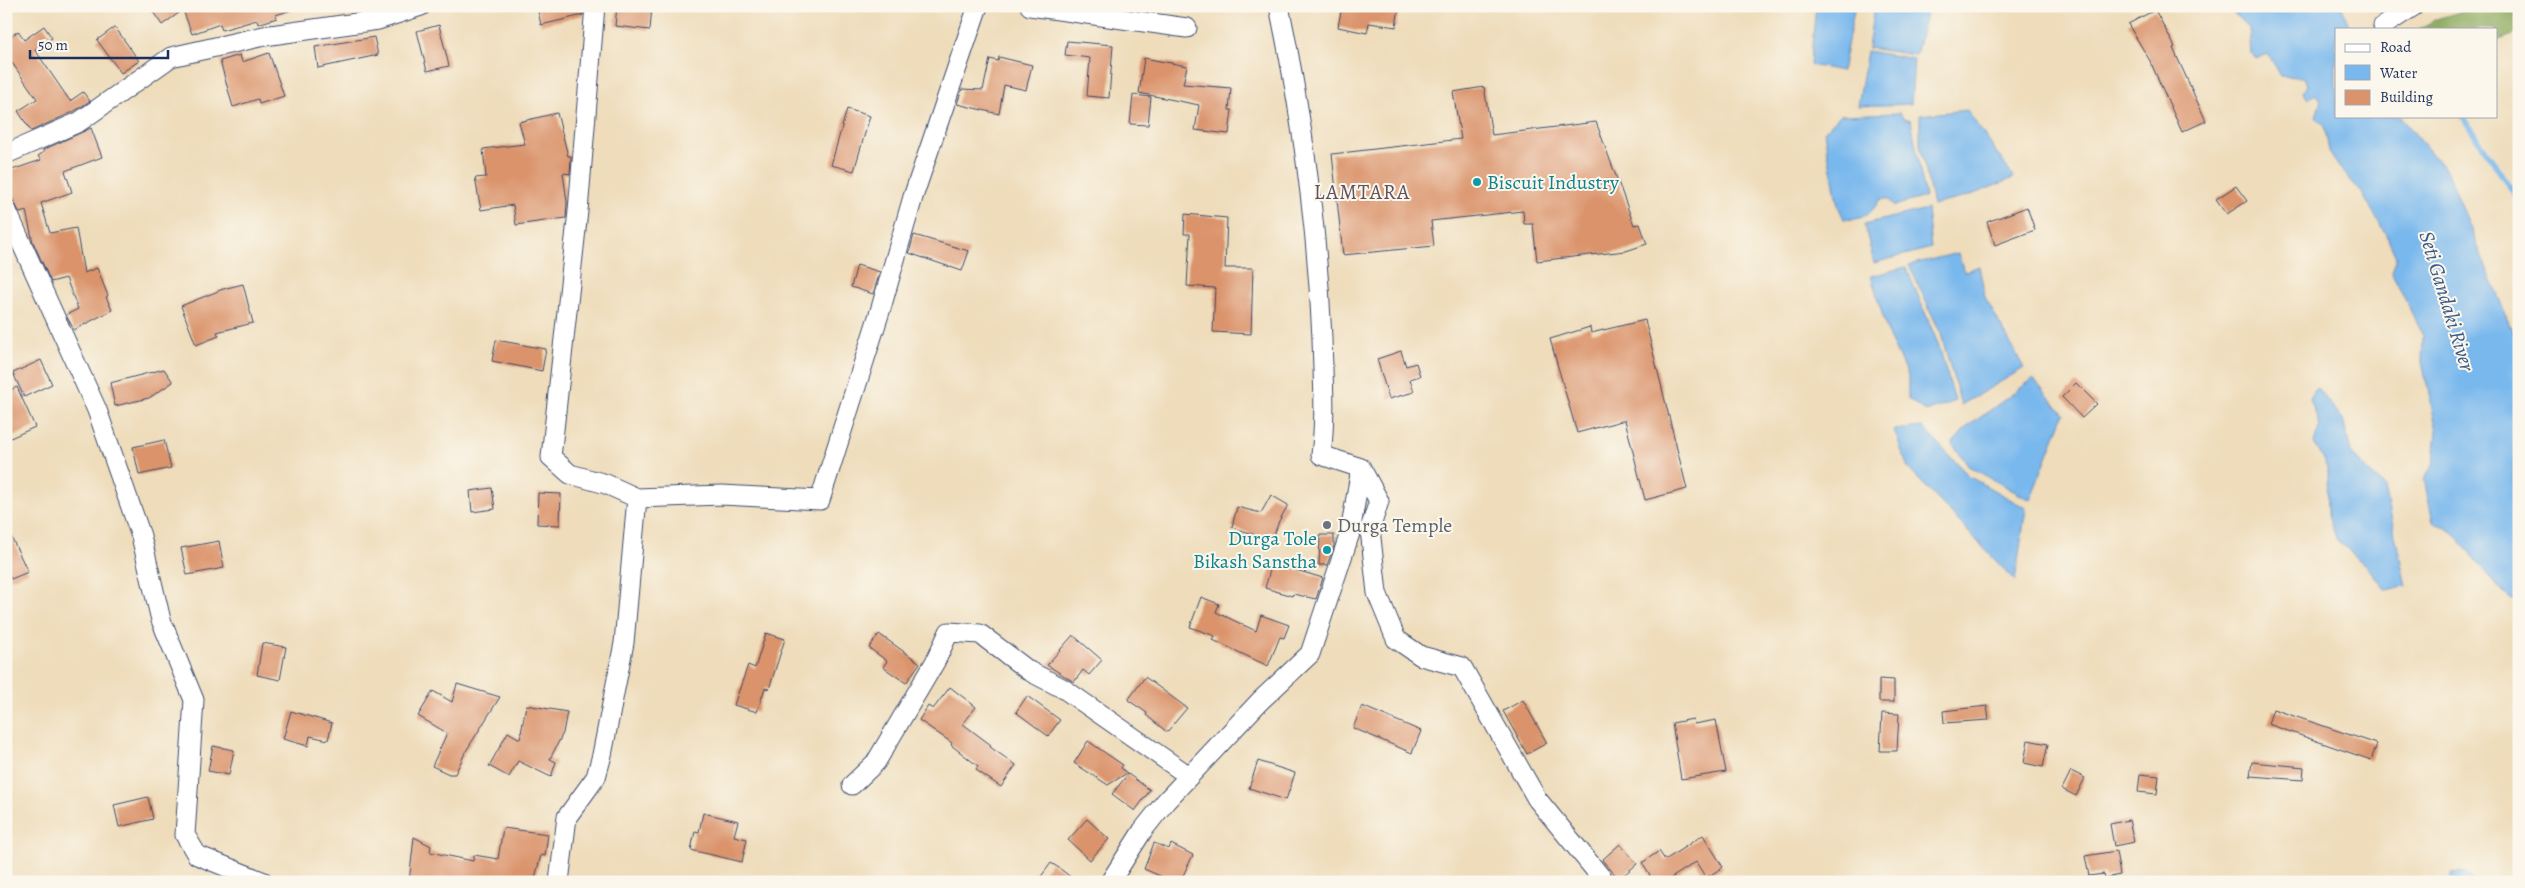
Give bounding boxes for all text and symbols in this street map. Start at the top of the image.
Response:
scale bar [30,28,168,60]
legend [2335,28,2498,118]
text: 50 m [38,35,68,55]
text: Road [2380,37,2412,57]
text: Water [2379,63,2417,83]
text: Building [2380,87,2433,107]
place label: Biscuit Industry [1487,169,1620,196]
marker: Biscuit Industry [1471,176,1483,188]
district label: LAMTARA [1314,178,1410,206]
water label: Seti Gandaki River [2412,228,2482,375]
place label: Durga Temple [1337,512,1452,539]
marker: Durga Temple [1321,519,1333,531]
place label: Durga Tole Bikash Sanstha [1193,525,1318,575]
marker: Durga Tole Bikash Sanstha [1321,544,1333,556]

